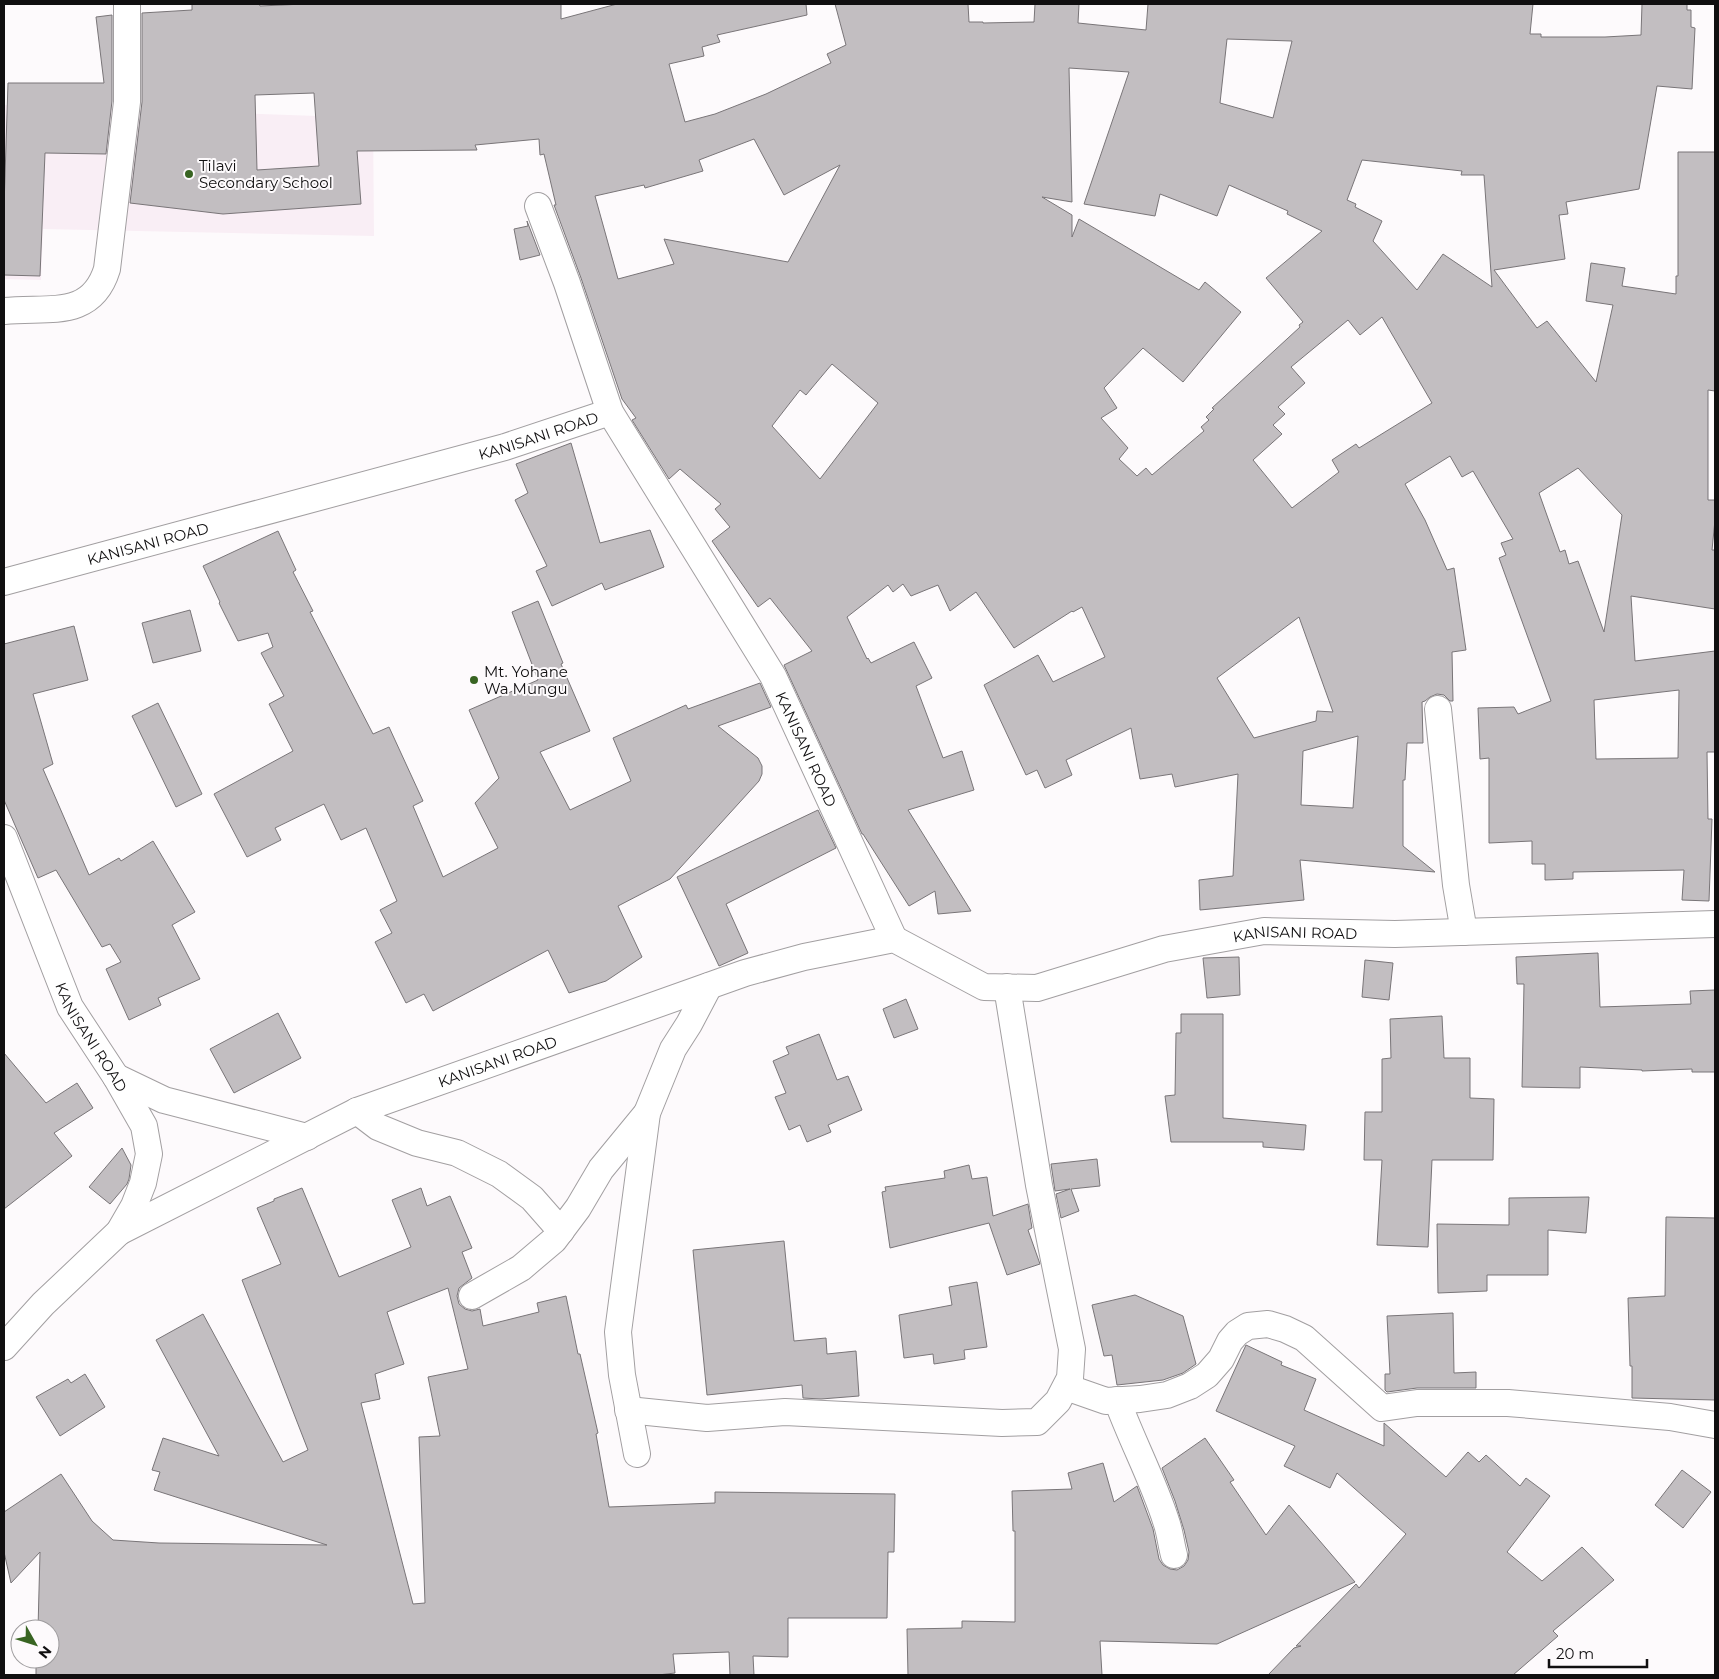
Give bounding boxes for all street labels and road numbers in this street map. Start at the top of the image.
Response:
street label: KANISANI ROAD [476,407,601,463]
street label: KANISANI ROAD [85,518,211,569]
street label: KANISANI ROAD [772,688,841,810]
street label: KANISANI ROAD [1231,921,1357,946]
street label: KANISANI ROAD [52,979,132,1095]
street label: KANISANI ROAD [435,1031,559,1091]

